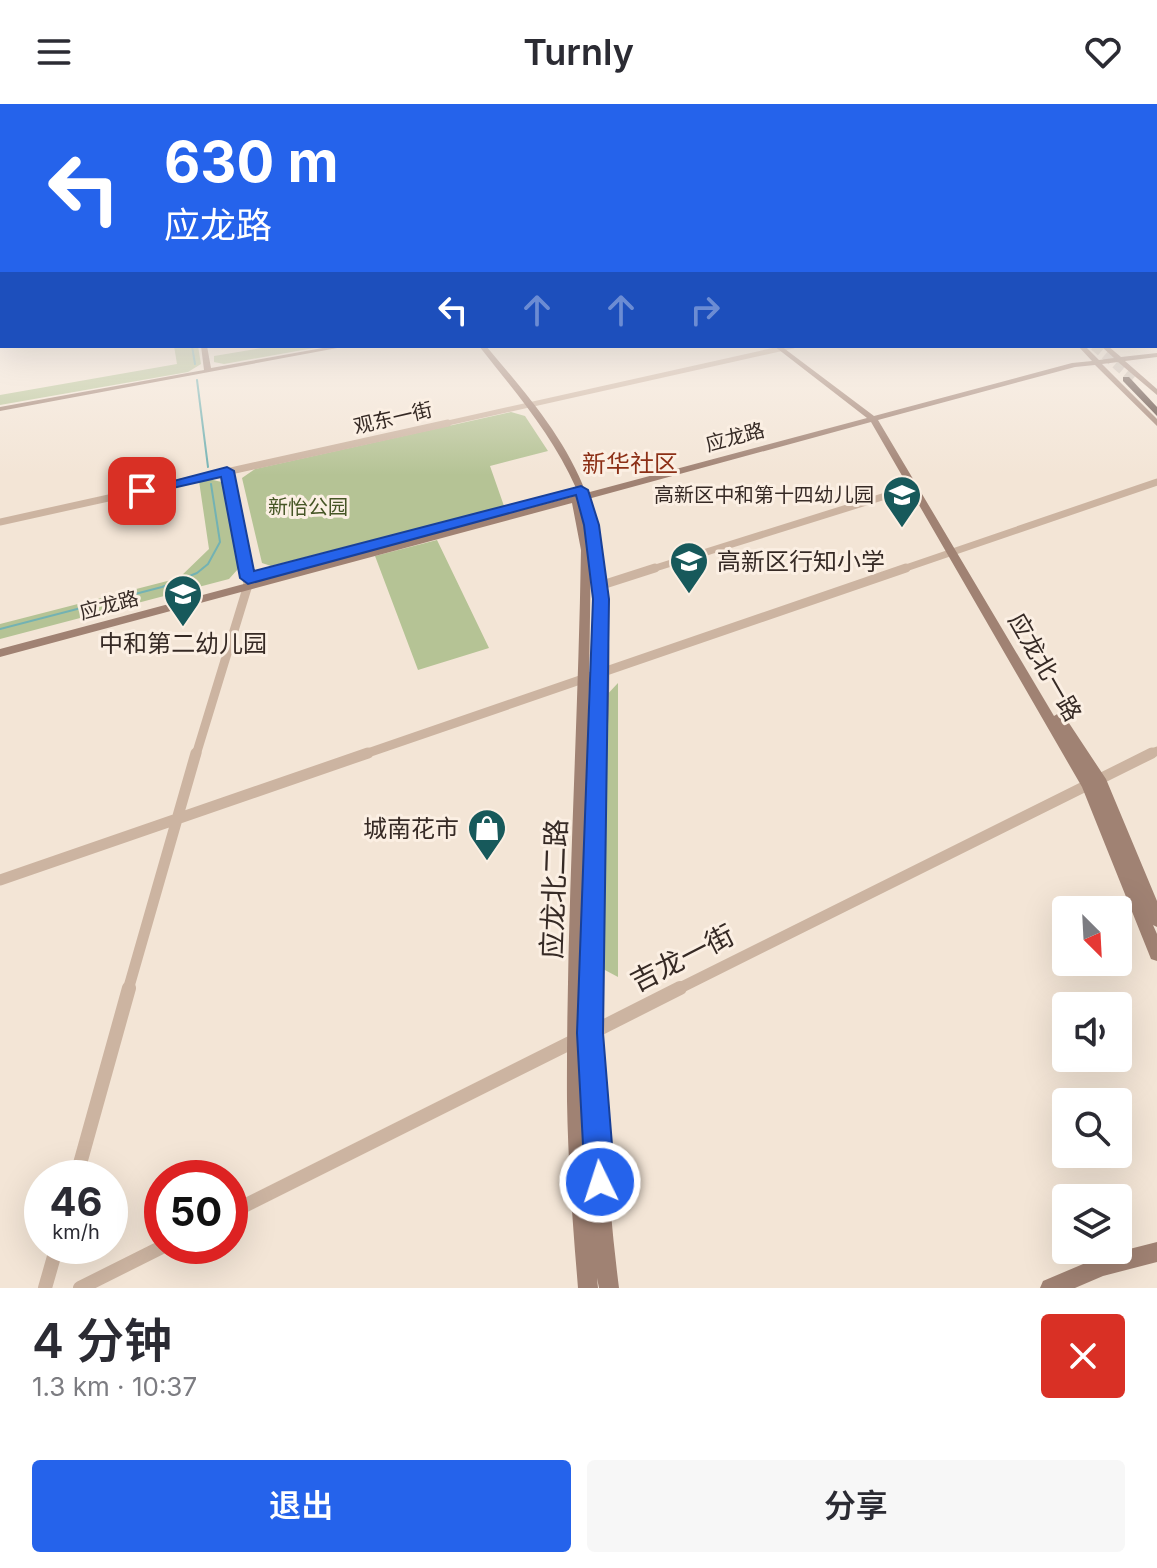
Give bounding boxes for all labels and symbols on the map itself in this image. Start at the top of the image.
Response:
street label: 观东一街 [351,397,435,439]
street label: 应龙路 [703,418,767,456]
district label: 新华社区 [582,449,678,478]
pin [108,457,176,525]
school or university icon: 高新区中和第十四幼儿园 [881,474,923,529]
place label: 高新区中和第十四幼儿园 [654,483,874,507]
park label: 新怡公园 [268,495,348,519]
school or university icon: 高新区行知小学 [668,540,710,595]
place label: 高新区行知小学 [717,547,885,576]
school or university icon: 中和第二幼儿园 [162,573,204,628]
street label: 应龙路 [77,586,141,624]
street label: 应龙北一路 [1002,608,1088,726]
place label: 中和第二幼儿园 [99,629,267,658]
shop icon: 城南花市 [466,807,508,862]
place label: 城南花市 [363,814,459,843]
street label: 应龙北二路 [535,818,573,960]
north arrow [1052,896,1132,976]
street label: 吉龙一街 [624,917,740,999]
position arrow [558,1140,642,1224]
speed limit sign: 50 [144,1160,248,1264]

